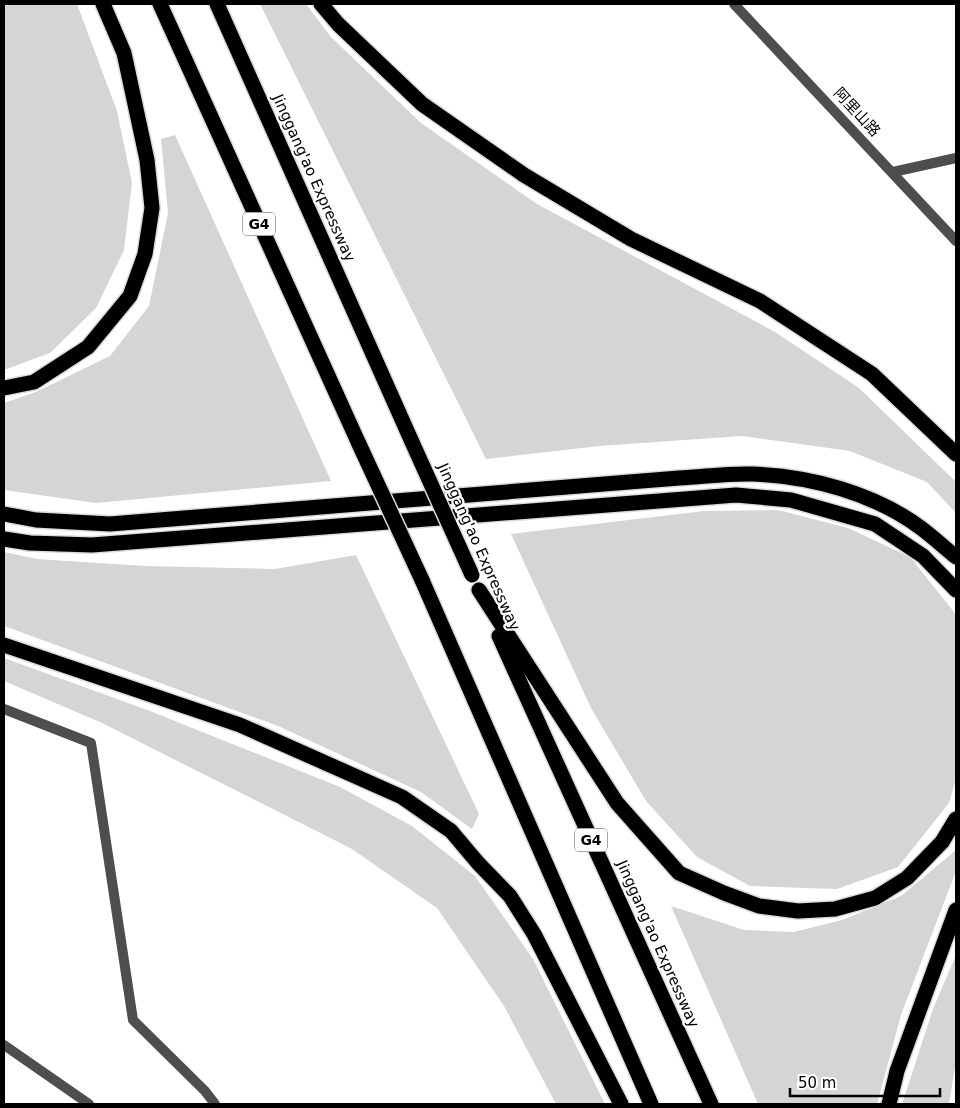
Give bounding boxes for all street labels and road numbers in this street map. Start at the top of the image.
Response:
street label: 阿里山路 [830,84,884,140]
street label: Jinggang'ao Expressway [268,91,359,265]
road number: G4 [243,212,275,235]
street label: Jinggang'ao Expressway [433,460,524,634]
road number: G4 [575,828,607,852]
street label: Jinggang'ao Expressway [612,857,703,1031]

